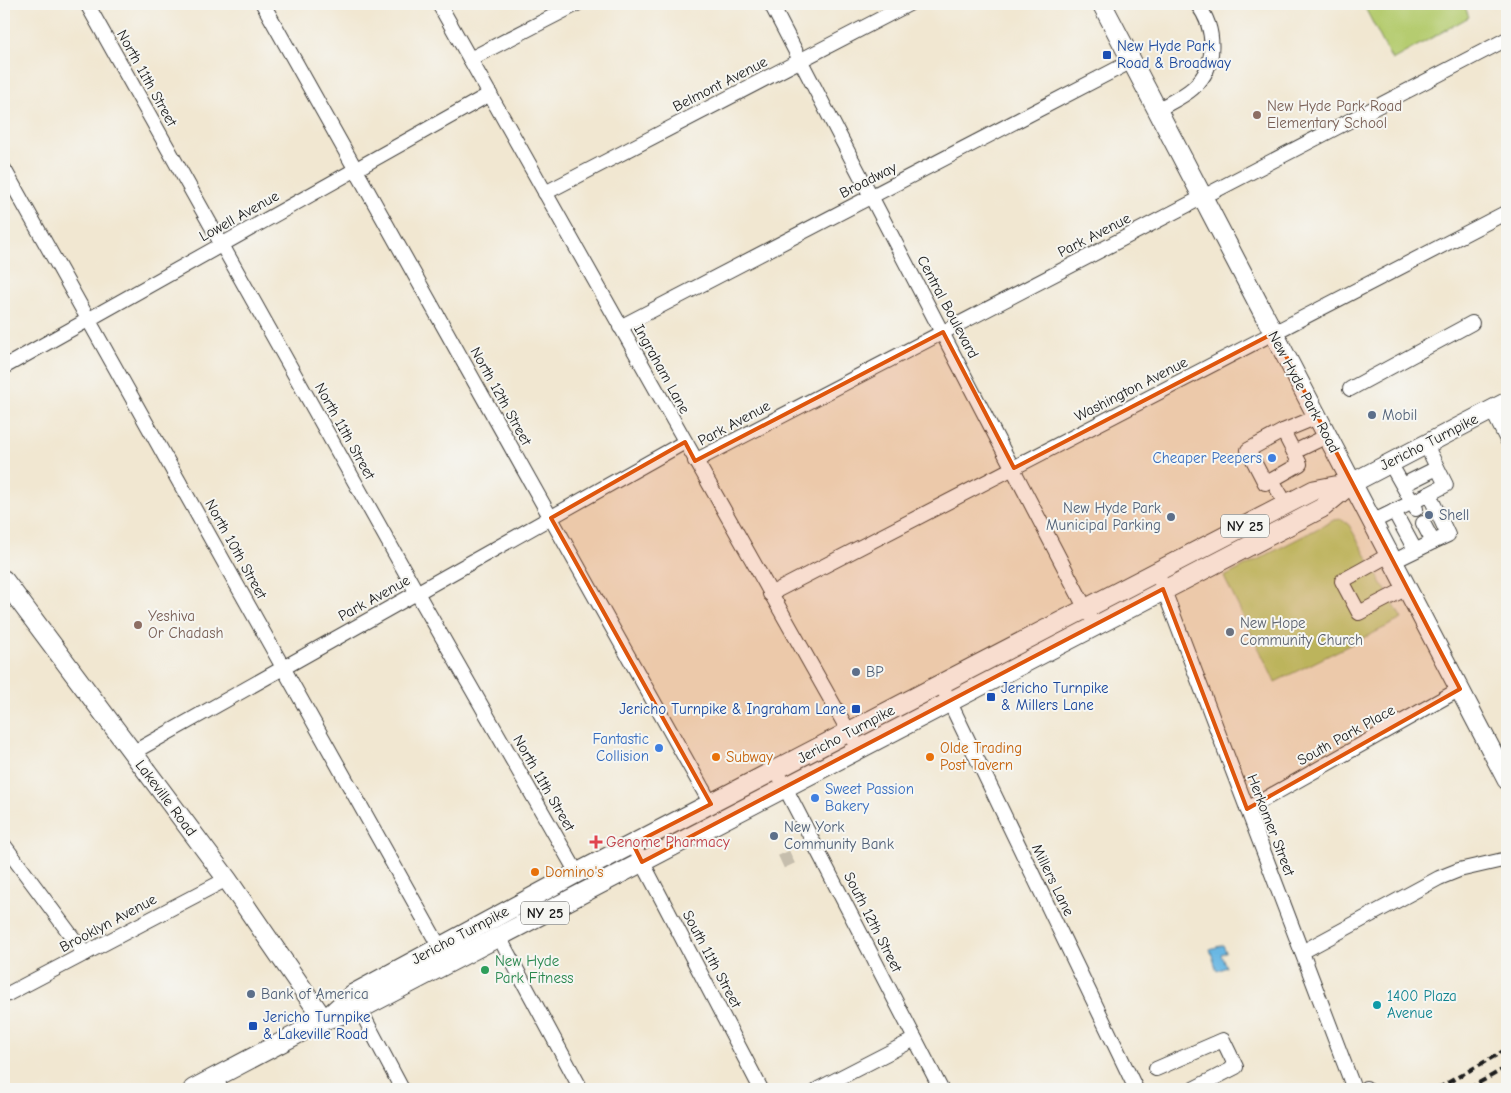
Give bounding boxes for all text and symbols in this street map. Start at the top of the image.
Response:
street label: North 11th Street [113,26,181,130]
place label: New Hyde Park Road & Broadway [1117,37,1231,72]
marker: New Hyde Park Road & Broadway [1101,49,1113,61]
street label: Belmont Avenue [670,52,771,116]
place label: New Hyde Park Road Elementary School [1267,97,1402,132]
marker: New Hyde Park Road Elementary School [1251,109,1263,121]
street label: Broadway [836,158,900,202]
street label: Lowell Avenue [196,186,283,245]
street label: Park Avenue [1055,209,1134,261]
street label: Central Boulevard [913,252,983,362]
street label: Ingraham Lane [630,321,694,417]
street label: New Hyde Park Road [1264,328,1344,456]
street label: North 12th Street [467,344,536,449]
street label: Washington Avenue [1071,353,1191,425]
street label: North 11th Street [311,379,379,483]
street label: Park Avenue [695,396,774,450]
place label: Mobil [1382,406,1417,424]
marker: Mobil [1366,409,1378,421]
street label: Jericho Turnpike [1377,409,1481,474]
place label: Cheaper Peepers [1153,449,1262,467]
marker: Cheaper Peepers [1266,452,1278,464]
street label: North 10th Street [201,496,271,603]
place label: New Hyde Park Municipal Parking [1046,499,1162,534]
place label: Shell [1439,506,1469,524]
marker: Shell [1423,509,1435,521]
marker: New Hyde Park Municipal Parking [1165,511,1177,523]
road number: NY 25 [1221,514,1269,538]
street label: Park Avenue [335,571,414,625]
place label: Yeshiva Or Chadash [148,607,224,642]
place label: New Hope Community Church [1240,614,1363,649]
marker: Yeshiva Or Chadash [132,619,144,631]
marker: New Hope Community Church [1224,626,1236,638]
place label: BP [866,663,884,681]
marker: BP [850,666,862,678]
place label: Jericho Turnpike & Millers Lane [1001,679,1109,714]
marker: Jericho Turnpike & Millers Lane [985,691,997,703]
place label: Jericho Turnpike & Ingraham Lane [619,700,846,718]
street label: South Park Place [1294,700,1399,769]
street label: Jericho Turnpike [794,701,898,767]
marker: Jericho Turnpike & Ingraham Lane [850,703,862,715]
place label: Fantastic Collision [592,730,649,765]
street label: North 11th Street [509,732,579,835]
place label: Olde Trading Post Tavern [940,739,1022,774]
marker: Fantastic Collision [653,742,665,754]
place label: Subway [726,748,773,766]
marker: Subway [710,751,722,763]
marker: Olde Trading Post Tavern [924,751,936,763]
street label: Lakeville Road [132,756,200,840]
street label: Herkomer Street [1243,772,1299,879]
place label: Sweet Passion Bakery [825,780,914,815]
marker: Sweet Passion Bakery [809,792,821,804]
place label: New York Community Bank [784,818,895,853]
marker: New York Community Bank [768,830,780,842]
place label: Genome Pharmacy [606,833,730,851]
marker: Genome Pharmacy [590,836,602,848]
street label: Millers Lane [1028,841,1078,919]
place label: Domino's [545,863,604,881]
marker: Domino's [529,866,541,878]
street label: South 12th Street [840,869,906,976]
street label: Brooklyn Avenue [56,890,160,956]
road number: NY 25 [521,901,569,924]
street label: Jericho Turnpike [408,902,512,968]
street label: South 11th Street [679,907,746,1012]
place label: New Hyde Park Fitness [495,952,573,987]
marker: New Hyde Park Fitness [479,964,491,976]
place label: Bank of America [261,985,369,1003]
place label: 1400 Plaza Avenue [1387,987,1457,1022]
marker: Bank of America [245,988,257,1000]
marker: 1400 Plaza Avenue [1371,999,1383,1011]
place label: Jericho Turnpike & Lakeville Road [263,1008,371,1043]
marker: Jericho Turnpike & Lakeville Road [247,1020,259,1032]

